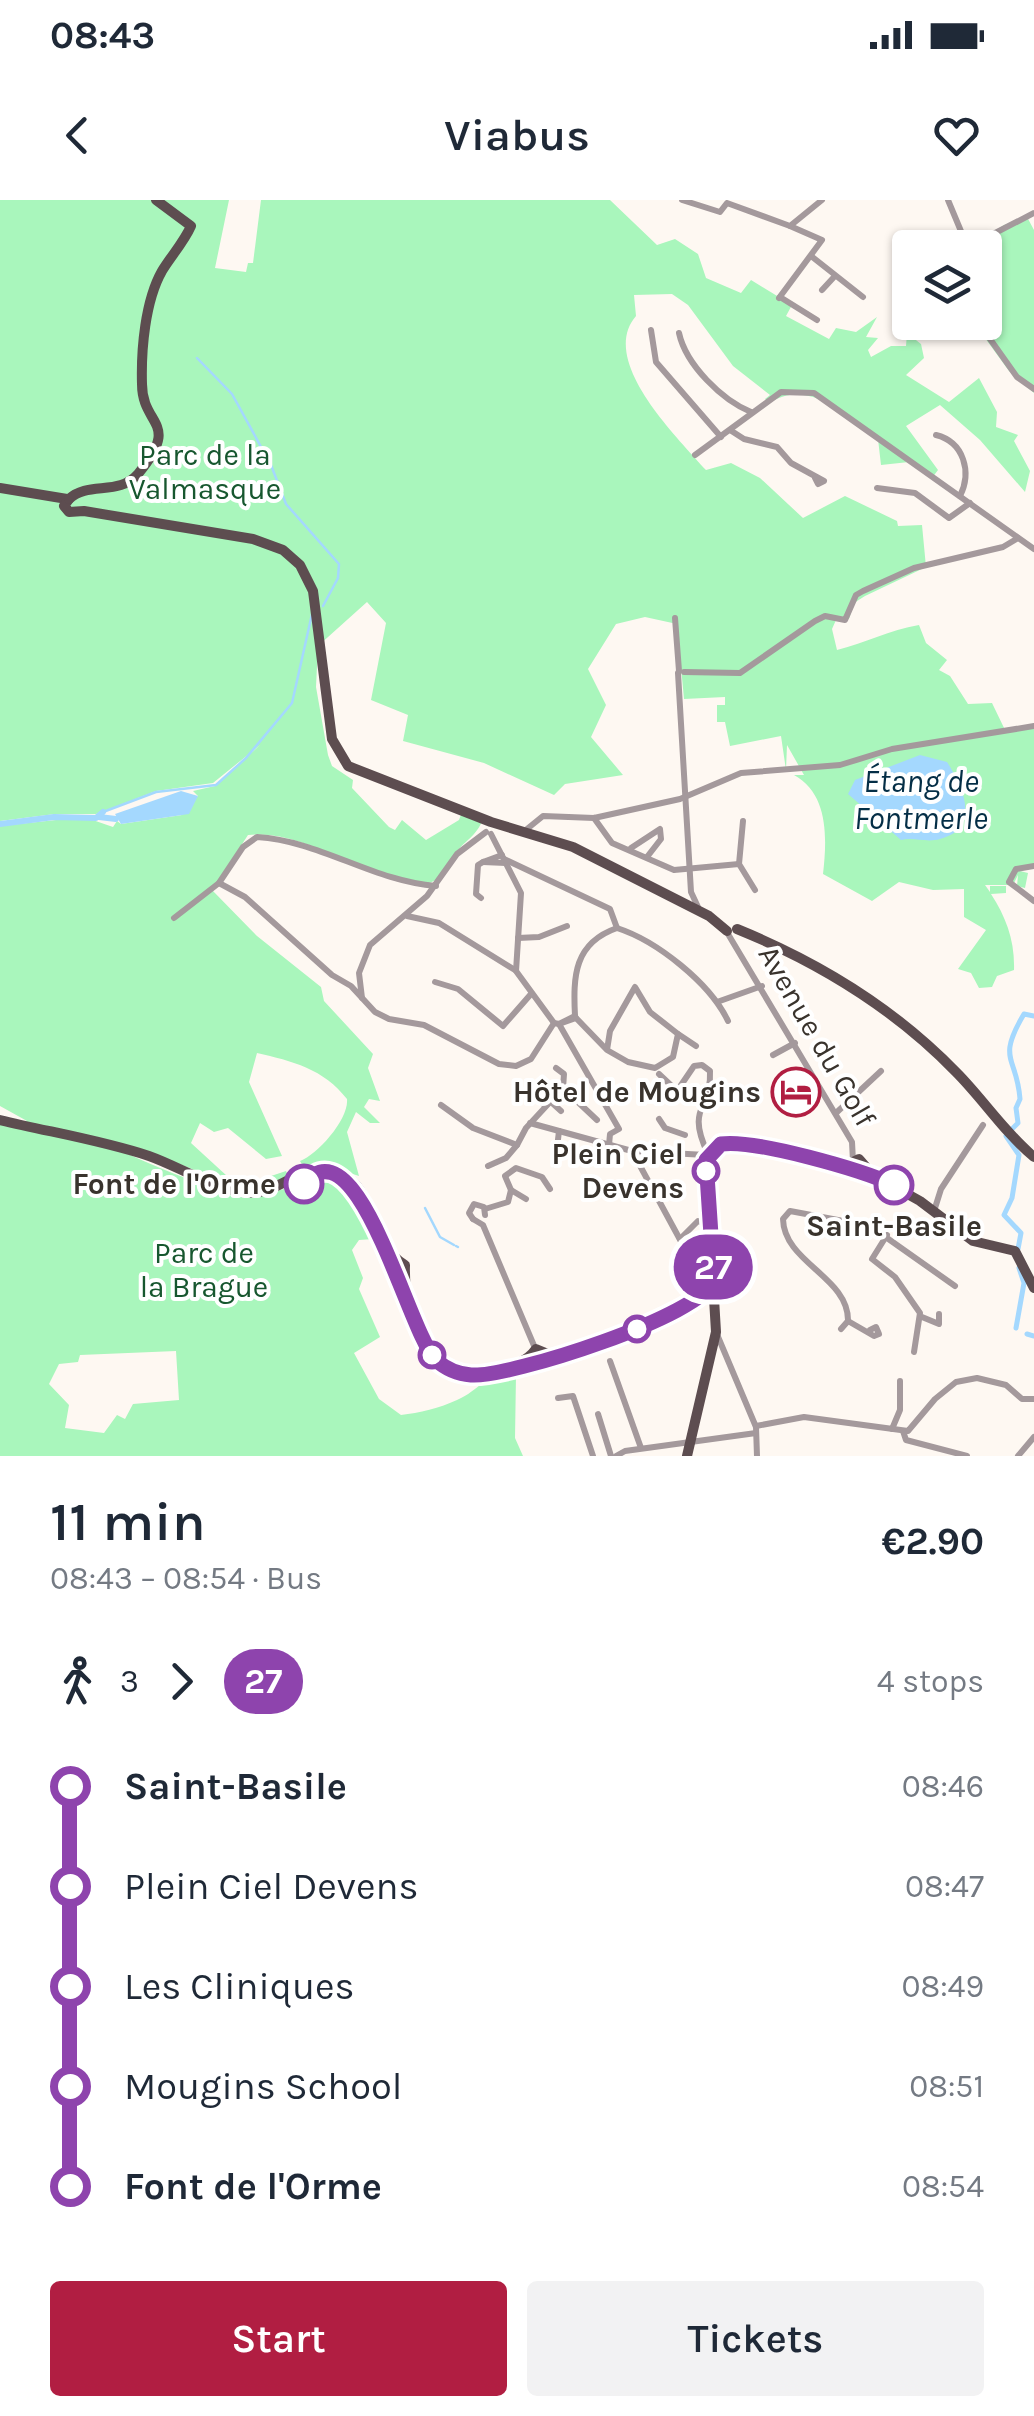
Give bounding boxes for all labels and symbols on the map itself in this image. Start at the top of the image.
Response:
park label: Parc de la Valmasque [129,437,281,507]
water label: Étang de Fontmerle [854,762,988,837]
street label: Avenue du Golf [751,939,884,1134]
hotel icon: Hôtel de Mougins [770,1066,822,1118]
place label: Hôtel de Mougins [513,1074,761,1110]
place label: Plein Ciel Devens [552,1136,684,1206]
marker: Plein Ciel Devens [693,1158,719,1184]
marker: Font de l'Orme [285,1165,323,1203]
place label: Font de l'Orme [72,1166,276,1202]
marker: Saint-Basile [875,1166,913,1204]
place label: Saint-Basile [806,1208,982,1244]
line badge: 27 [668,1234,758,1300]
park label: Parc de la Brague [140,1235,268,1305]
unlabelled marker [624,1316,650,1342]
unlabelled marker [419,1342,445,1368]

